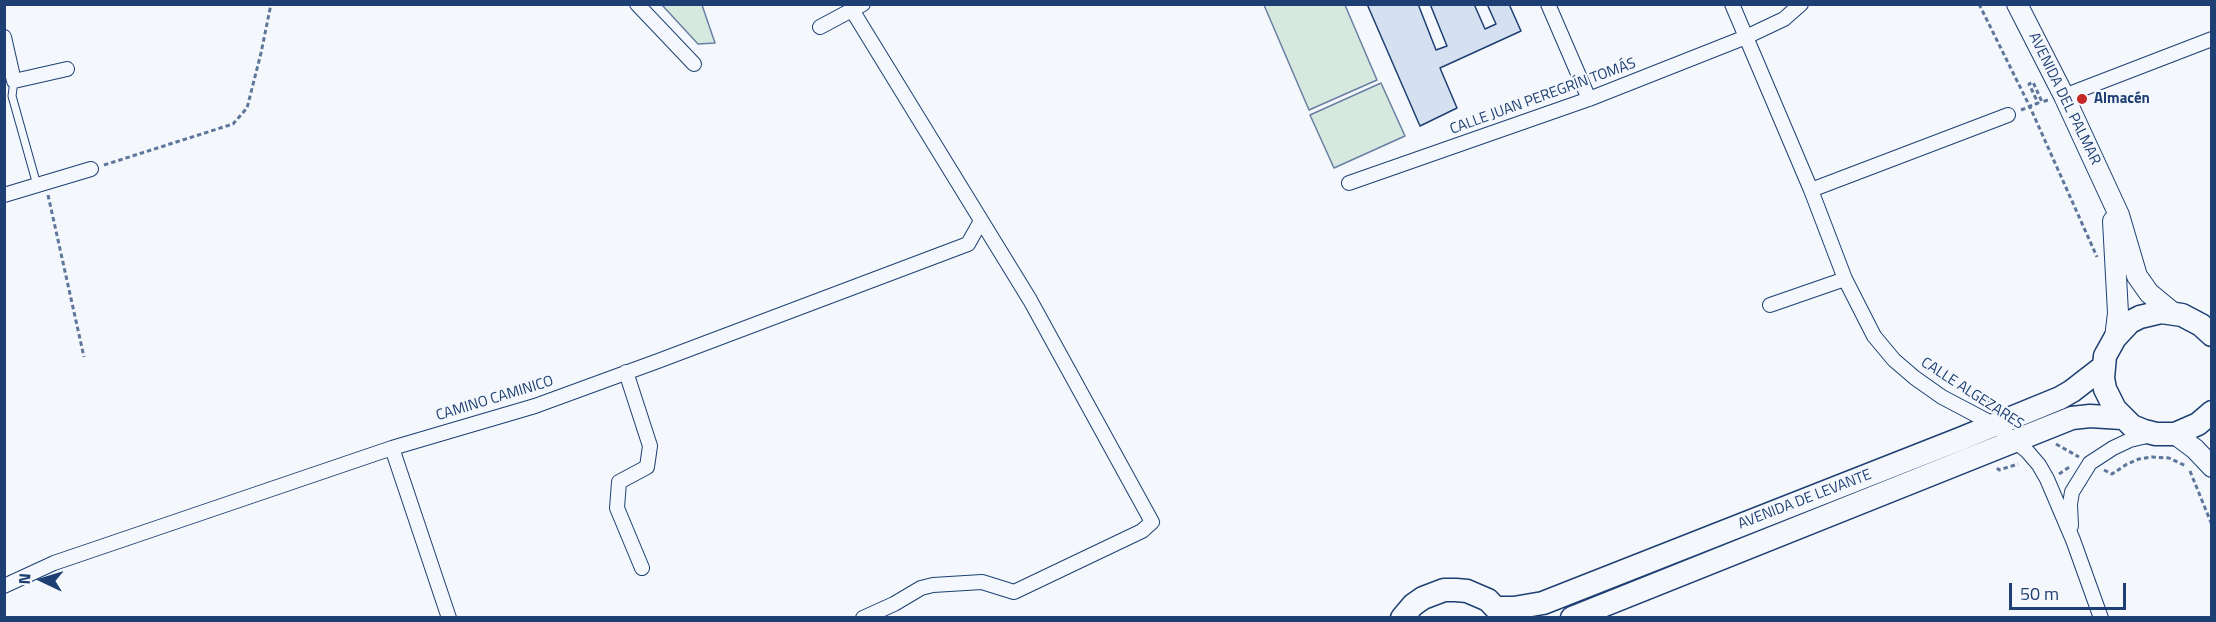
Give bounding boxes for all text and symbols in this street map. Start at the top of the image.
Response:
street label: AVENIDA DEL PALMAR [2024,30,2104,168]
street label: CALLE JUAN PEREGRÍN TOMÁS [1448,55,1638,139]
place label: Almacén [2094,90,2150,108]
marker: Almacén [2075,92,2089,106]
street label: CALLE ALGEZARES [1917,354,2027,434]
street label: CAMINO CAMINICO [434,373,556,425]
street label: AVENIDA DE LEVANTE [1736,466,1874,534]
north arrow [12,550,72,610]
scale bar [2012,571,2129,609]
text: N [12,572,36,585]
text: 50 m [2020,580,2059,607]

